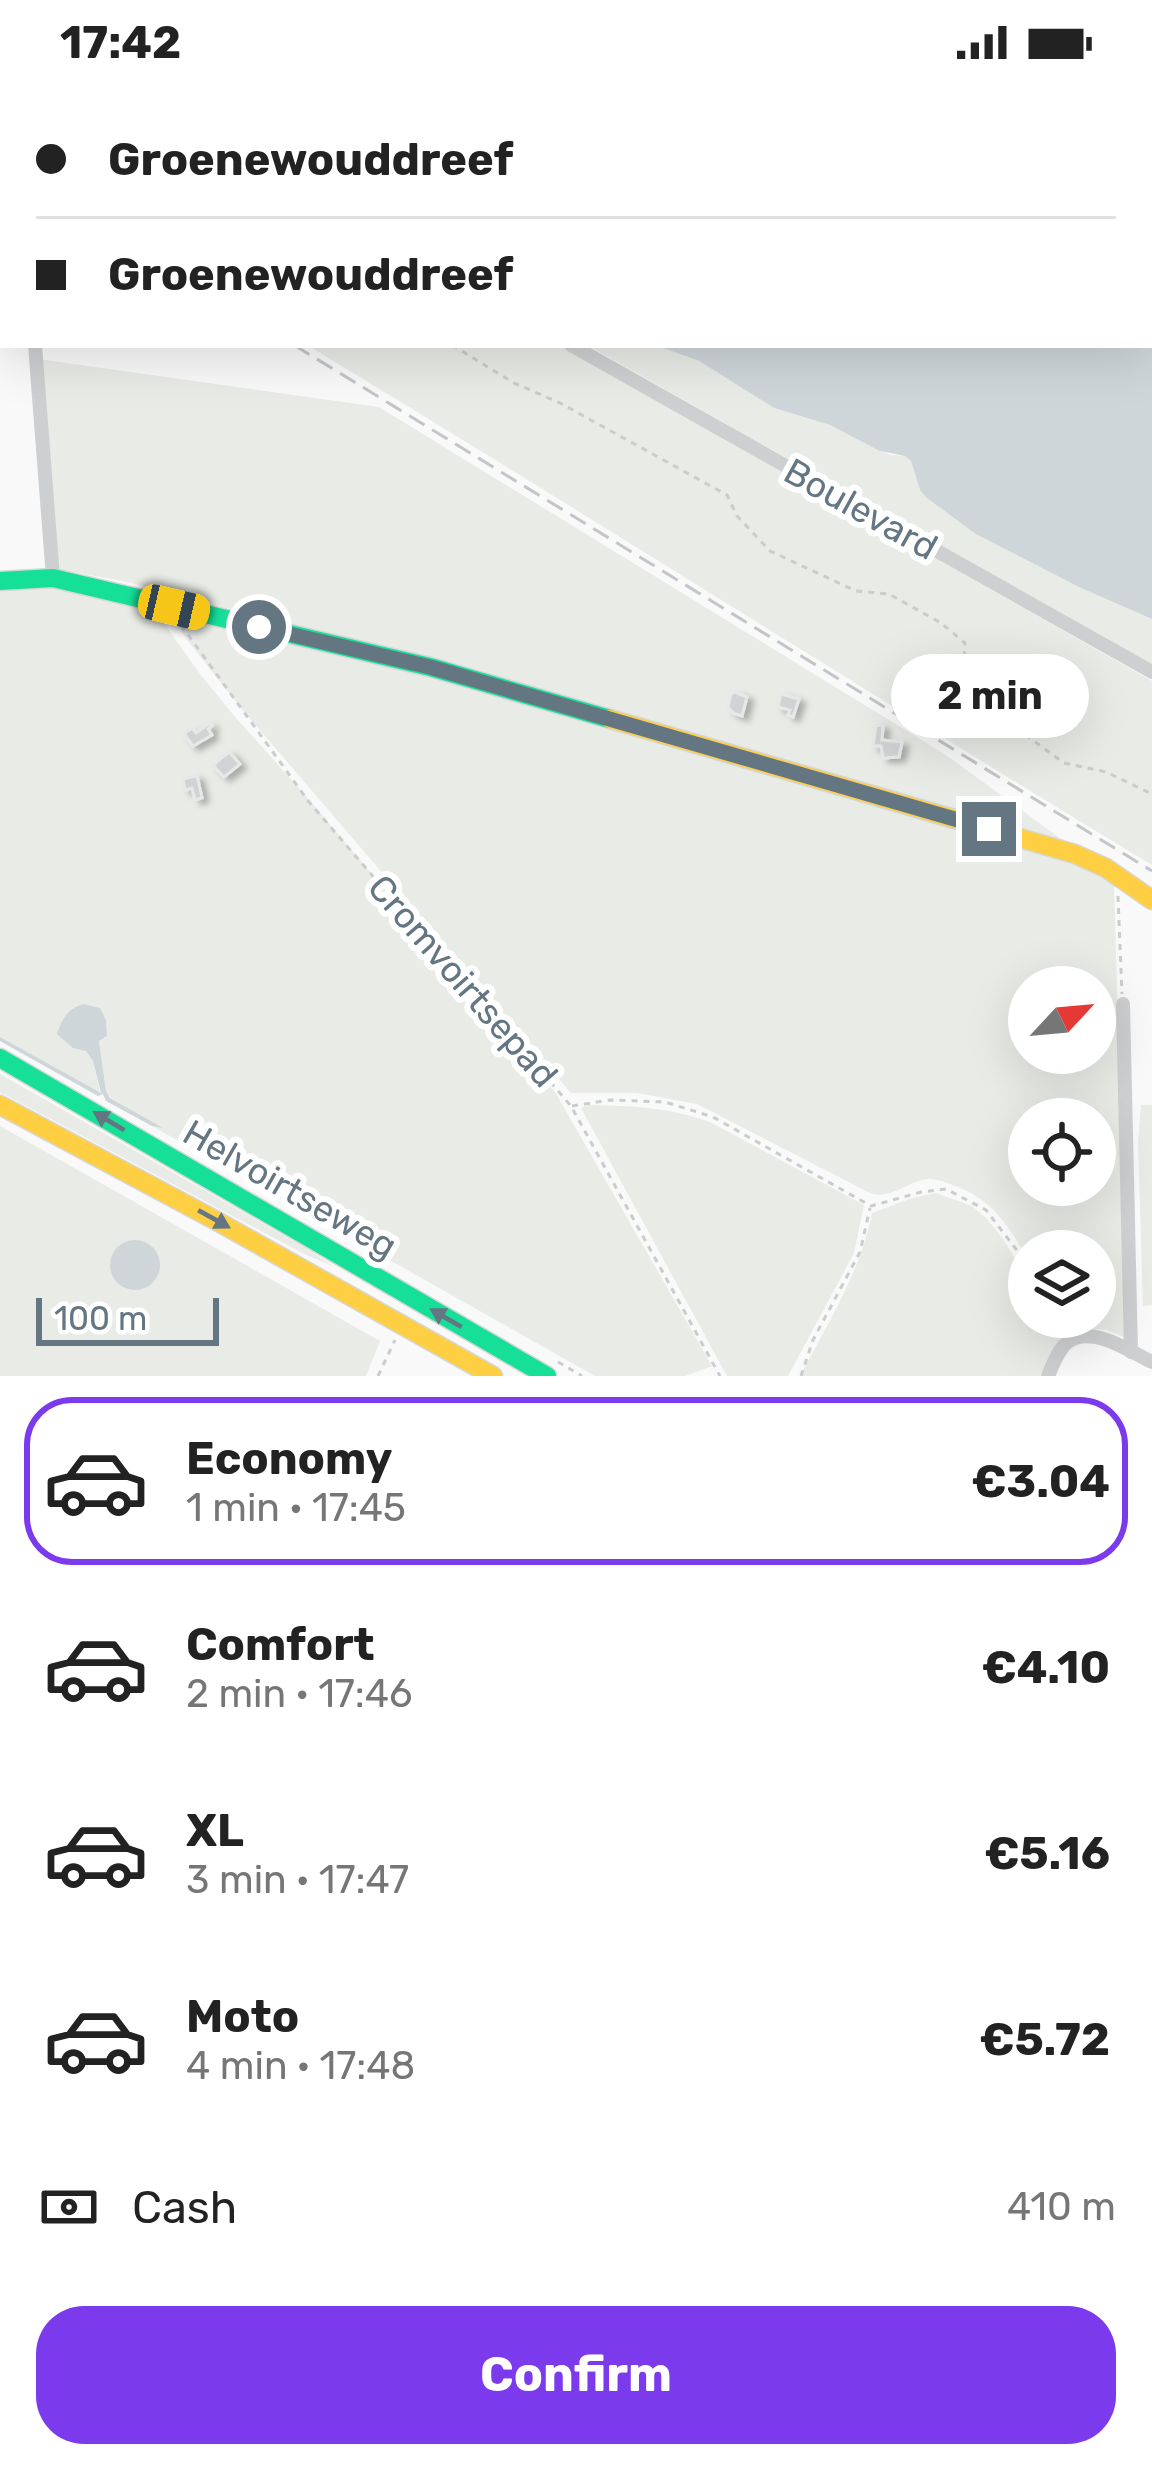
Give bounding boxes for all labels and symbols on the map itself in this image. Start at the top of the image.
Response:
street label: Boulevard [777,449,945,569]
car [135,581,213,633]
route start [232,600,286,654]
callout: 2 min [890,655,1088,739]
route end [962,802,1016,856]
street label: Cromvoirtsepad [359,866,567,1096]
north arrow [1008,966,1116,1074]
one-way arrow [92,1111,126,1132]
street label: Helvoirtseweg [176,1111,404,1267]
one-way arrow [197,1208,232,1229]
scale bar [36,1292,219,1345]
one-way arrow [428,1308,463,1329]

